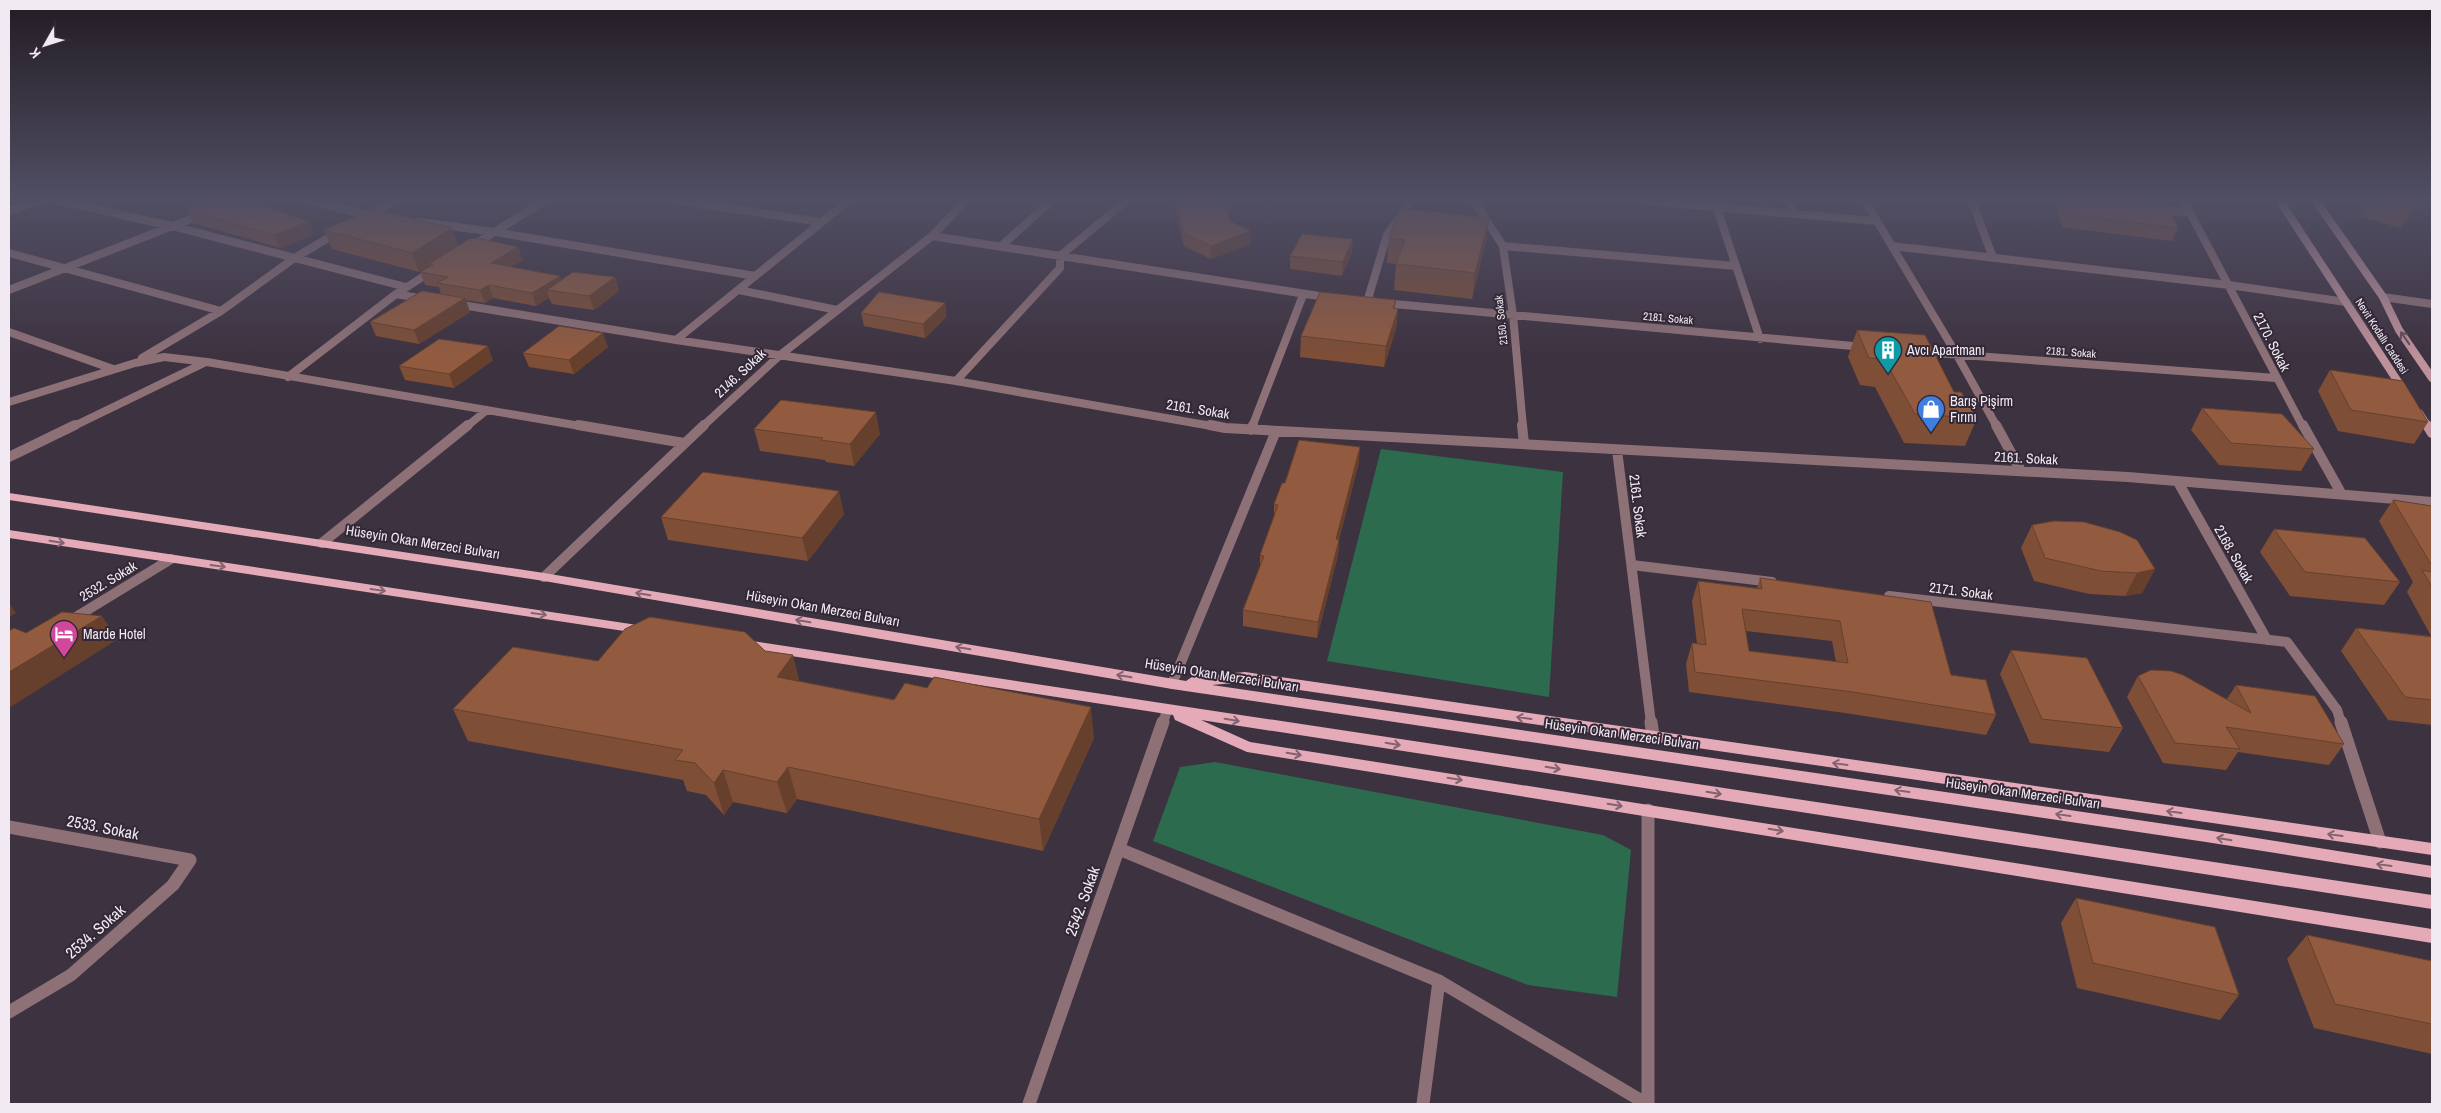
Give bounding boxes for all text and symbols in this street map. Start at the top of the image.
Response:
north arrow [20,20,70,70]
text: K [25,44,45,62]
street label: 2150. Sokak [1491,294,1511,346]
street label: Nevit Kodallı Caddesi [2352,296,2412,376]
street label: 2181. Sokak [1642,309,1694,327]
street label: 2170. Sokak [2249,309,2295,375]
one-way arrow [2399,331,2410,345]
building icon: Avcı Apartmanı [1873,335,1903,374]
place label: Avcı Apartmanı [1906,341,1985,359]
street label: 2181. Sokak [2045,343,2097,361]
street label: 2146. Sokak [711,344,770,401]
place label: Barış Pişirm Fırını [1950,392,2013,426]
shop icon: Barış Pişirm Fırını [1916,394,1946,433]
street label: 2161. Sokak [1165,395,1231,423]
street label: 2161. Sokak [1994,447,2059,469]
street label: 2161. Sokak [1625,473,1651,539]
street label: Hüseyin Okan Merzeci Bulvarı [345,521,501,563]
street label: 2168. Sokak [2210,522,2258,586]
one-way arrow [49,537,65,547]
street label: 2532. Sokak [76,557,140,605]
one-way arrow [209,562,225,572]
street label: 2171. Sokak [1928,578,1994,604]
one-way arrow [370,586,386,596]
street label: Hüseyin Okan Merzeci Bulvarı [745,586,901,630]
one-way arrow [635,588,651,598]
one-way arrow [531,610,547,620]
one-way arrow [796,616,812,626]
hotel icon: Marde Hotel [49,619,79,658]
place label: Marde Hotel [83,625,146,643]
one-way arrow [956,643,972,653]
street label: Hüseyin Okan Merzeci Bulvarı [1144,654,1300,696]
one-way arrow [1116,670,1132,680]
one-way arrow [1516,712,1532,722]
street label: Hüseyin Okan Merzeci Bulvarı [1544,714,1700,754]
one-way arrow [1224,715,1240,725]
one-way arrow [1384,739,1400,749]
one-way arrow [1286,750,1302,760]
one-way arrow [1833,758,1849,768]
one-way arrow [1545,764,1561,774]
street label: Hüseyin Okan Merzeci Bulvarı [1945,773,2101,813]
one-way arrow [1446,775,1462,785]
one-way arrow [1894,786,1910,796]
one-way arrow [1706,788,1722,798]
one-way arrow [1607,800,1623,810]
one-way arrow [2167,807,2183,817]
street label: 2533. Sokak [65,809,141,845]
one-way arrow [2055,810,2071,820]
one-way arrow [1767,826,1783,836]
one-way arrow [2327,830,2343,840]
one-way arrow [2216,833,2232,843]
one-way arrow [2376,859,2392,869]
street label: 2542. Sokak [1059,863,1105,939]
street label: 2534. Sokak [60,898,130,963]

